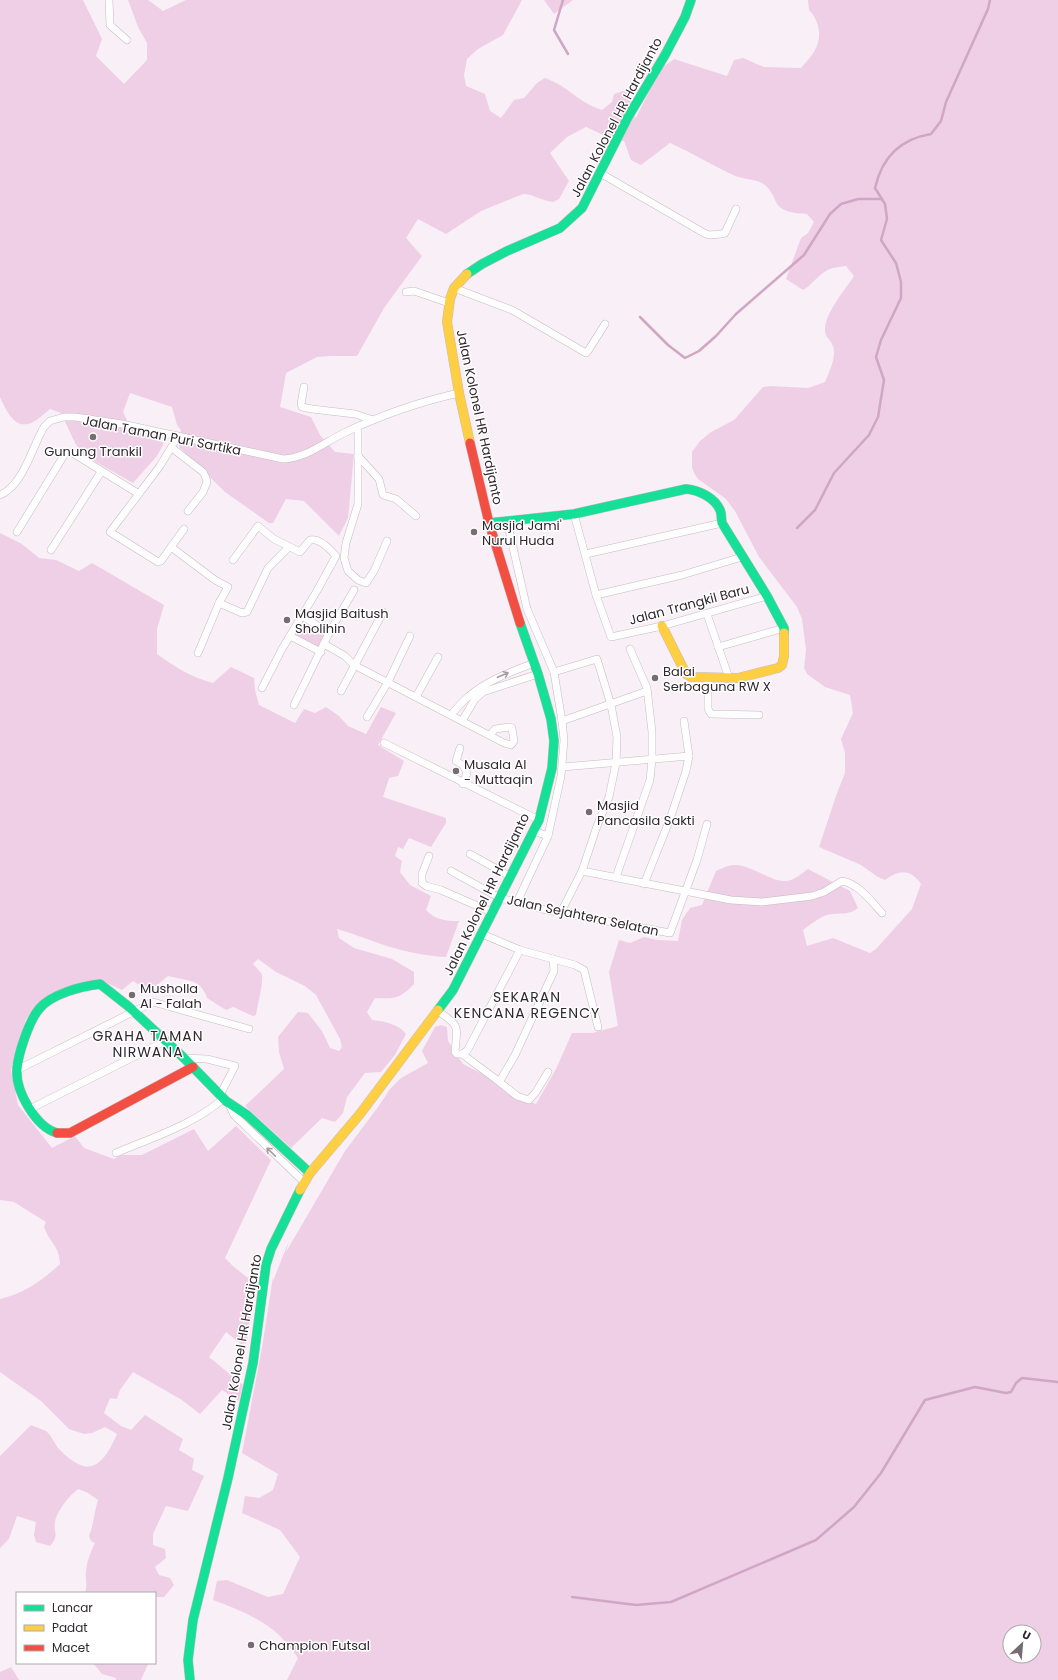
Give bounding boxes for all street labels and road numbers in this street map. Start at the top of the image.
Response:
street label: Jalan Kolonel HR Hardijanto [566,34,667,201]
street label: Jalan Kolonel HR Hardijanto [452,328,507,506]
street label: Jalan Taman Puri Sartika [81,411,243,460]
street label: Jalan Trangkil Baru [627,579,751,630]
street label: Jalan Kolonel HR Hardijanto [439,810,534,979]
street label: Jalan Sejahtera Selatan [505,890,661,941]
street label: Jalan Kolonel HR Hardijanto [217,1253,266,1432]

